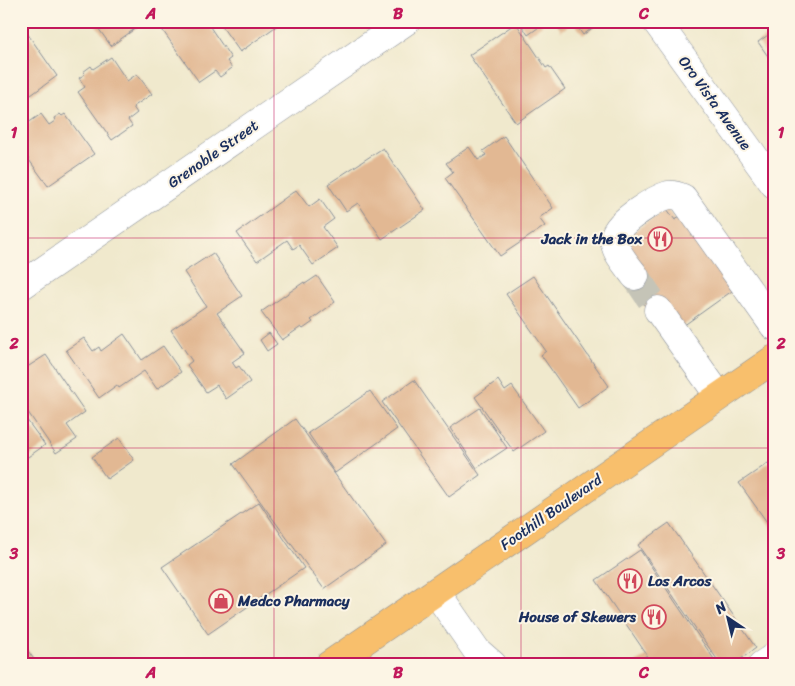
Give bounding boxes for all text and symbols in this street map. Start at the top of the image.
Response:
text: A [145,0,156,28]
text: B [393,0,404,28]
text: C [638,0,650,28]
street label: Oro Vista Avenue [672,50,758,156]
street label: Grenoble Street [162,113,264,195]
text: 1 [11,118,18,147]
text: 1 [778,118,785,147]
place label: Jack in the Box [541,226,643,252]
restaurant icon: Jack in the Box [647,226,673,252]
text: 2 [8,329,19,358]
text: 2 [775,329,786,358]
street label: Foothill Boulevard [495,466,608,557]
text: 3 [9,539,19,568]
text: 3 [776,539,786,568]
restaurant icon: Los Arcos [617,568,643,594]
place label: Los Arcos [648,568,712,594]
shop icon: Medco Pharmacy [208,588,234,614]
place label: Medco Pharmacy [237,588,351,614]
north arrow [702,594,752,644]
text: N [709,595,732,621]
place label: House of Skewers [518,604,637,630]
restaurant icon: House of Skewers [641,604,667,630]
text: A [145,658,156,686]
text: B [393,658,404,686]
text: C [638,658,650,686]

